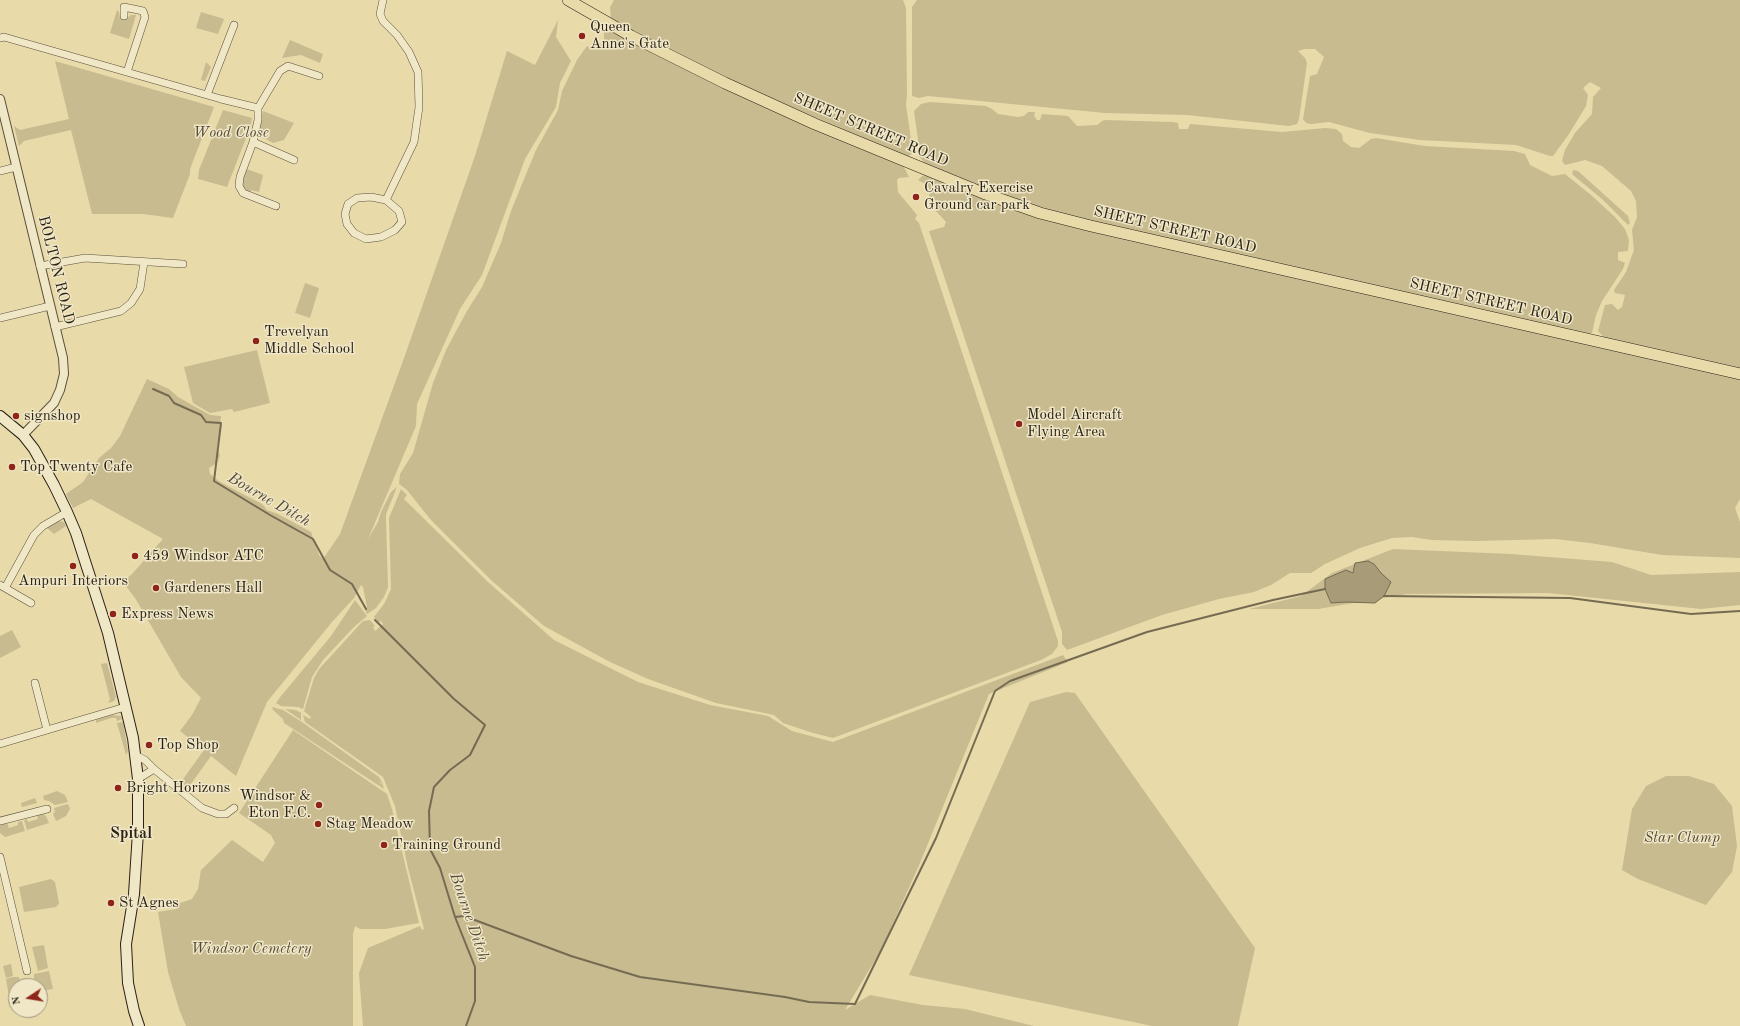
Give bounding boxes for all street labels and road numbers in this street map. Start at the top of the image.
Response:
street label: SHEET STREET ROAD [791,89,951,171]
street label: SHEET STREET ROAD [1092,202,1258,258]
street label: BOLTON ROAD [34,214,78,326]
street label: SHEET STREET ROAD [1408,274,1574,330]

